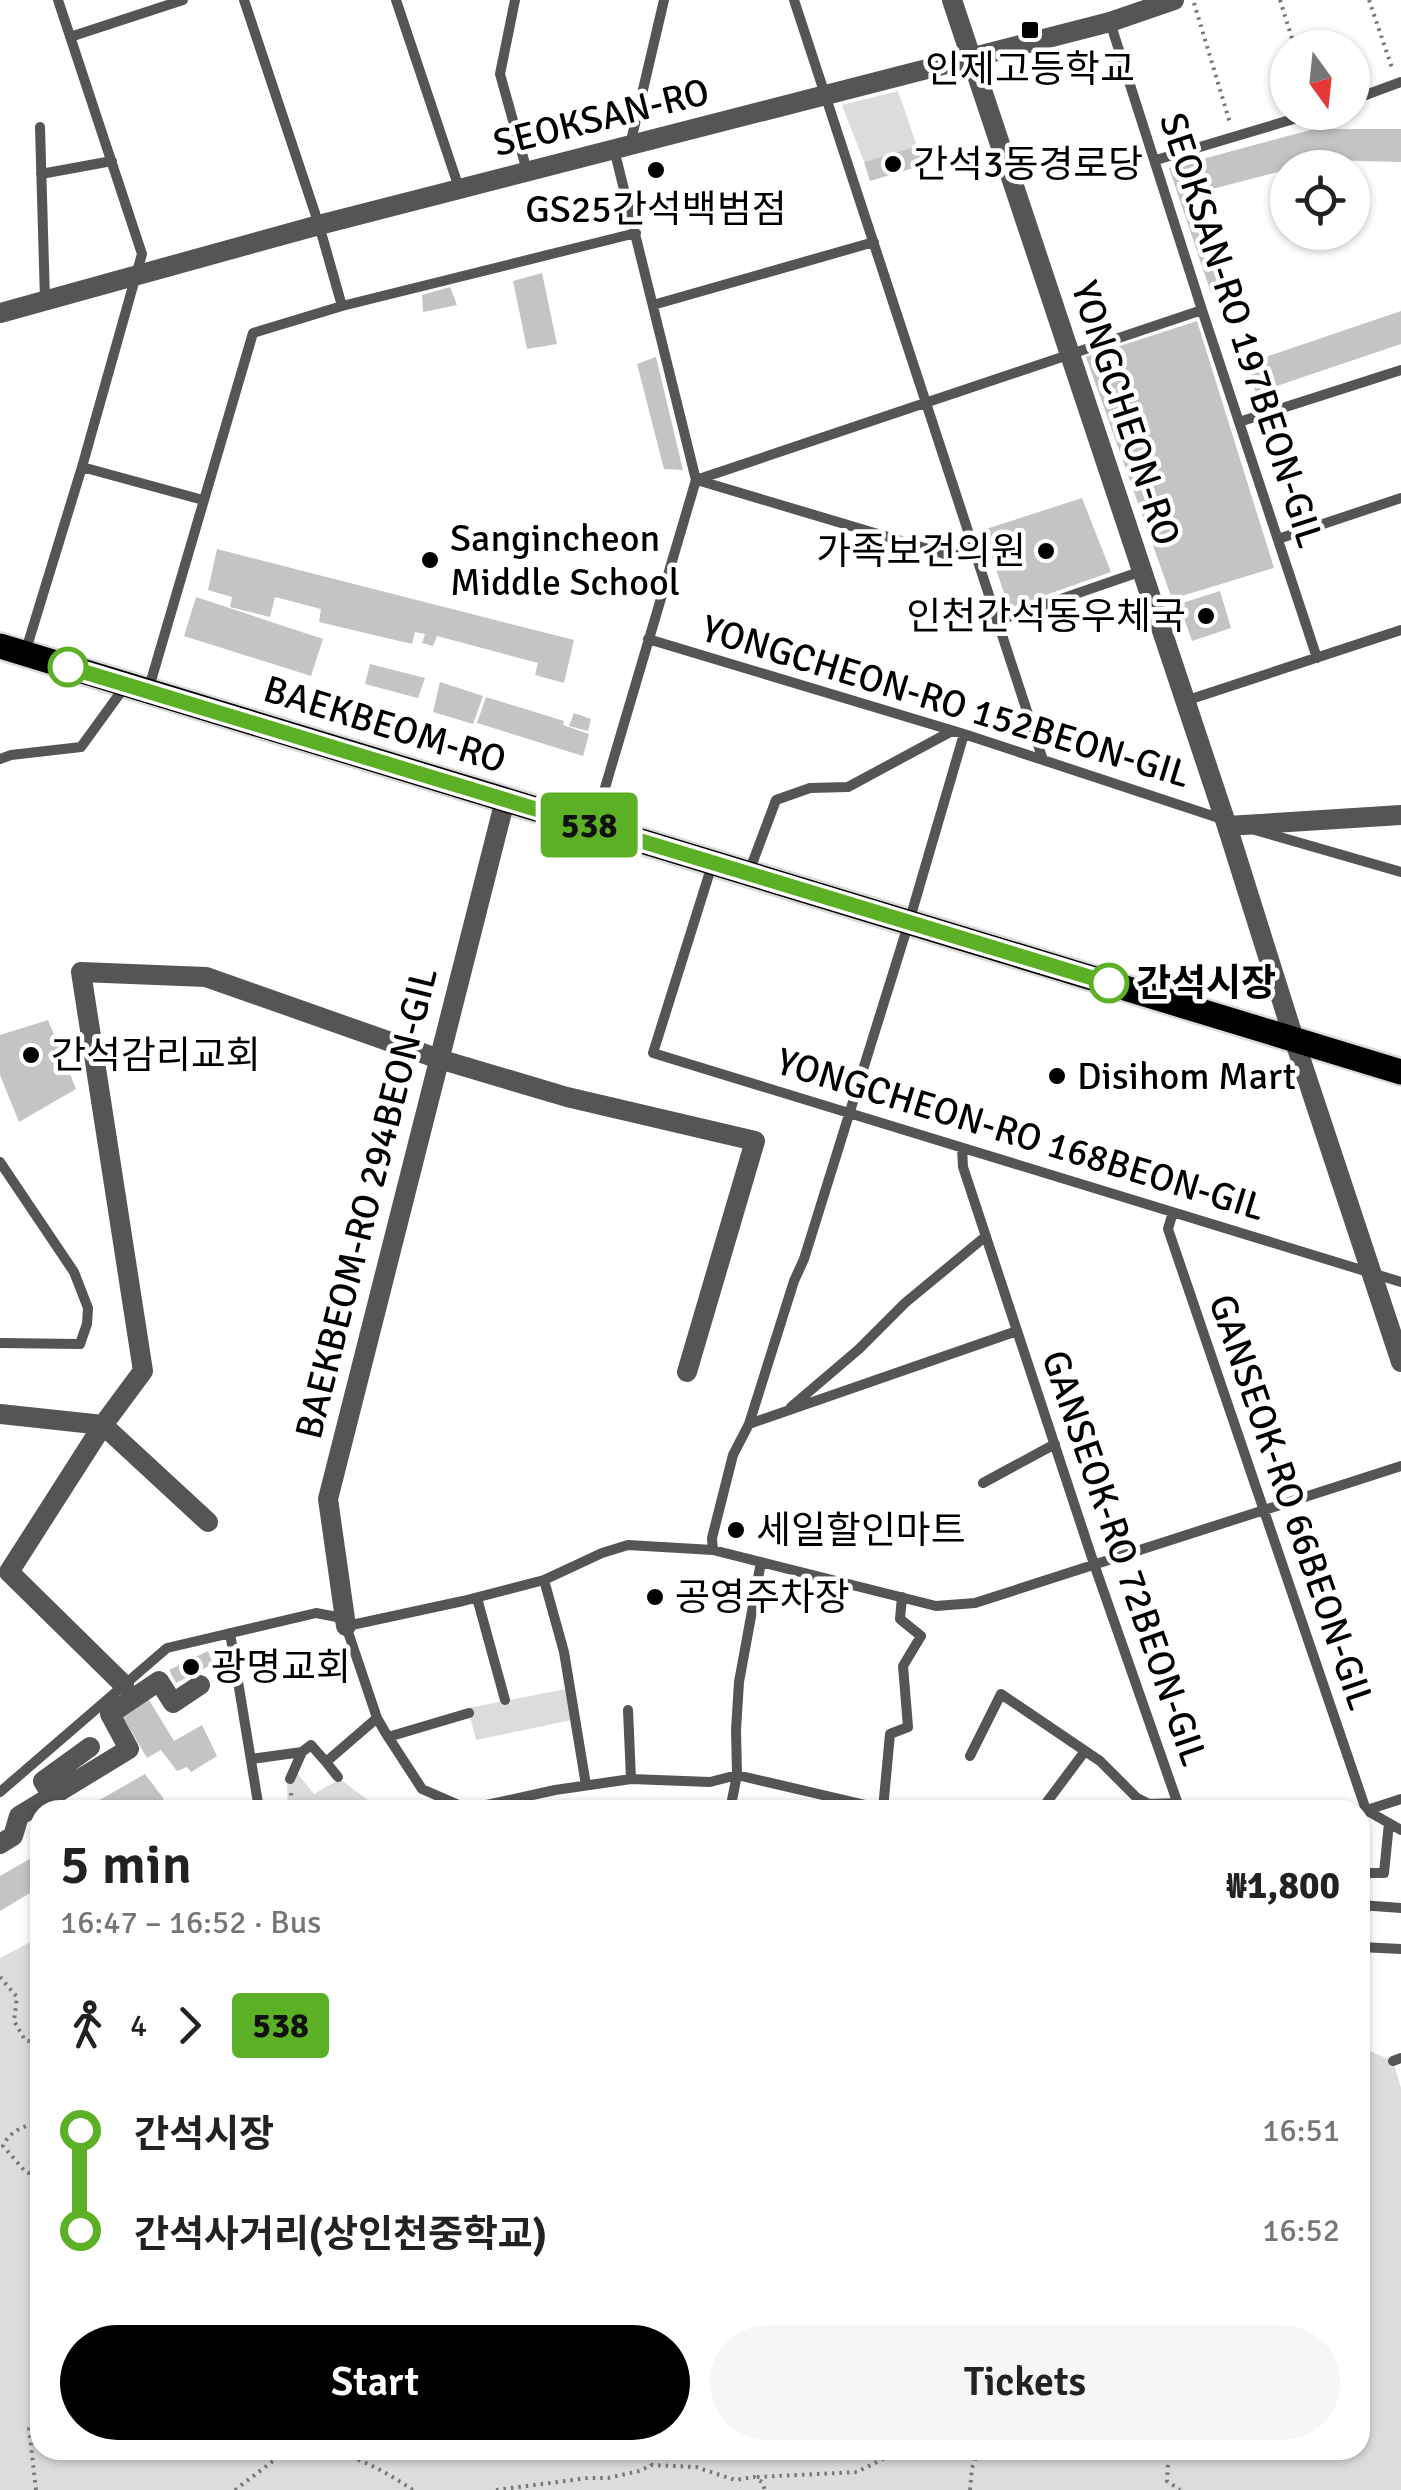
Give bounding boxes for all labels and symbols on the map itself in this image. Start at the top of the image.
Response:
marker: 인제고등학교 [1019,19,1041,41]
north arrow [1270,30,1370,130]
place label: 인제고등학교 [925,46,1135,93]
street label: SEOKSAN-RO [488,68,714,167]
street label: SEOKSAN-RO 197BEON-GIL [1149,107,1334,553]
place label: 간석3동경로당 [913,141,1143,188]
marker: 간석3동경로당 [882,153,904,175]
marker: GS25간석백범점 [645,159,667,181]
place label: GS25간석백범점 [525,186,787,233]
street label: YONGCHEON-RO [1061,275,1190,551]
place label: Sangincheon Middle School [450,515,680,606]
place label: 가족보건의원 [816,528,1026,575]
marker: 가족보건의원 [1035,540,1057,562]
marker: Sangincheon Middle School [419,549,441,571]
place label: 인천간석동우체국 [906,593,1186,640]
street label: YONGCHEON-RO 152BEON-GIL [696,605,1196,798]
marker: 인천간석동우체국 [1195,605,1217,627]
unlabelled marker [49,648,87,686]
street label: BAEKBEOM-RO [258,665,512,784]
line badge: 538 [532,792,646,858]
place label: 간석시장 [1136,960,1276,1007]
street label: BAEKBEOM-RO 294BEON-GIL [285,963,448,1444]
marker: 간석시장 [1090,964,1128,1002]
place label: 간석감리교회 [51,1032,261,1079]
street label: YONGCHEON-RO 168BEON-GIL [771,1038,1271,1231]
marker: 간석감리교회 [20,1044,42,1066]
place label: Disihom Mart [1077,1053,1296,1100]
marker: Disihom Mart [1046,1065,1068,1087]
street label: GANSEOK-RO 66BEON-GIL [1198,1288,1385,1716]
street label: GANSEOK-RO 72BEON-GIL [1031,1344,1218,1772]
place label: 세일할인마트 [756,1507,966,1554]
marker: 세일할인마트 [725,1519,747,1541]
place label: 공영주차장 [675,1574,850,1621]
marker: 공영주차장 [644,1586,666,1608]
place label: 광명교회 [211,1644,351,1691]
marker: 광명교회 [180,1656,202,1678]

